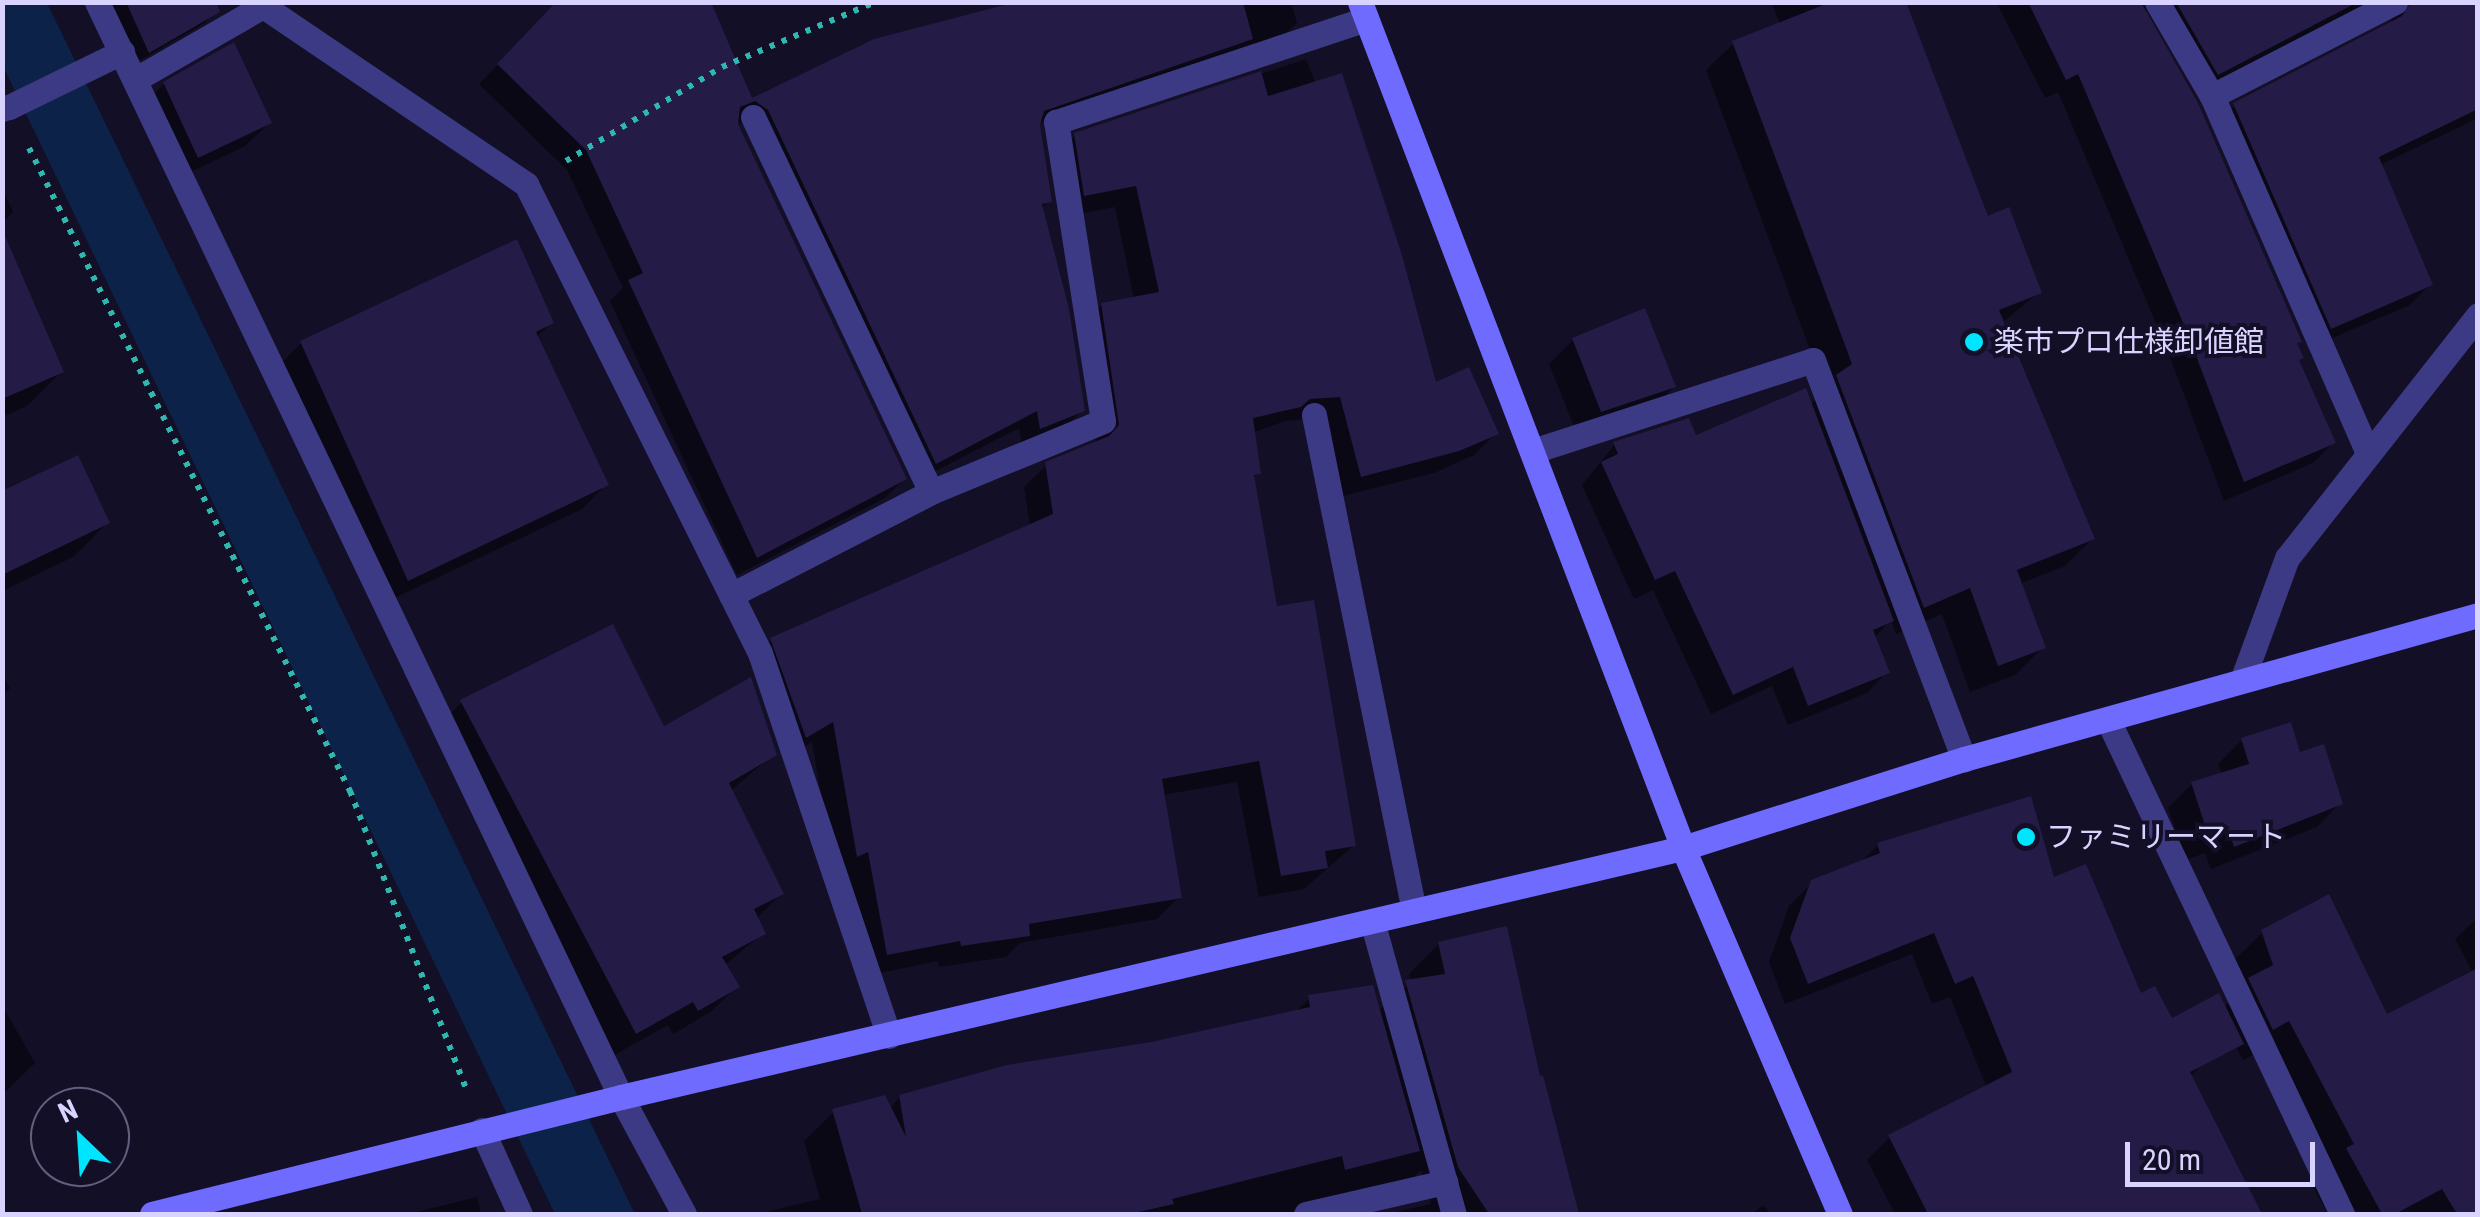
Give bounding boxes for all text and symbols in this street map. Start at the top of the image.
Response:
place label: 楽市プロ仕様卸値館 [1994,324,2264,360]
marker: 楽市プロ仕様卸値館 [1963,331,1985,353]
place label: ファミリーマート [2046,819,2286,855]
marker: ファミリーマート [2015,826,2037,848]
north arrow [30,1087,130,1187]
text: N [53,1093,83,1130]
scale bar [2130,1122,2320,1184]
text: 20 m [2142,1142,2201,1177]

